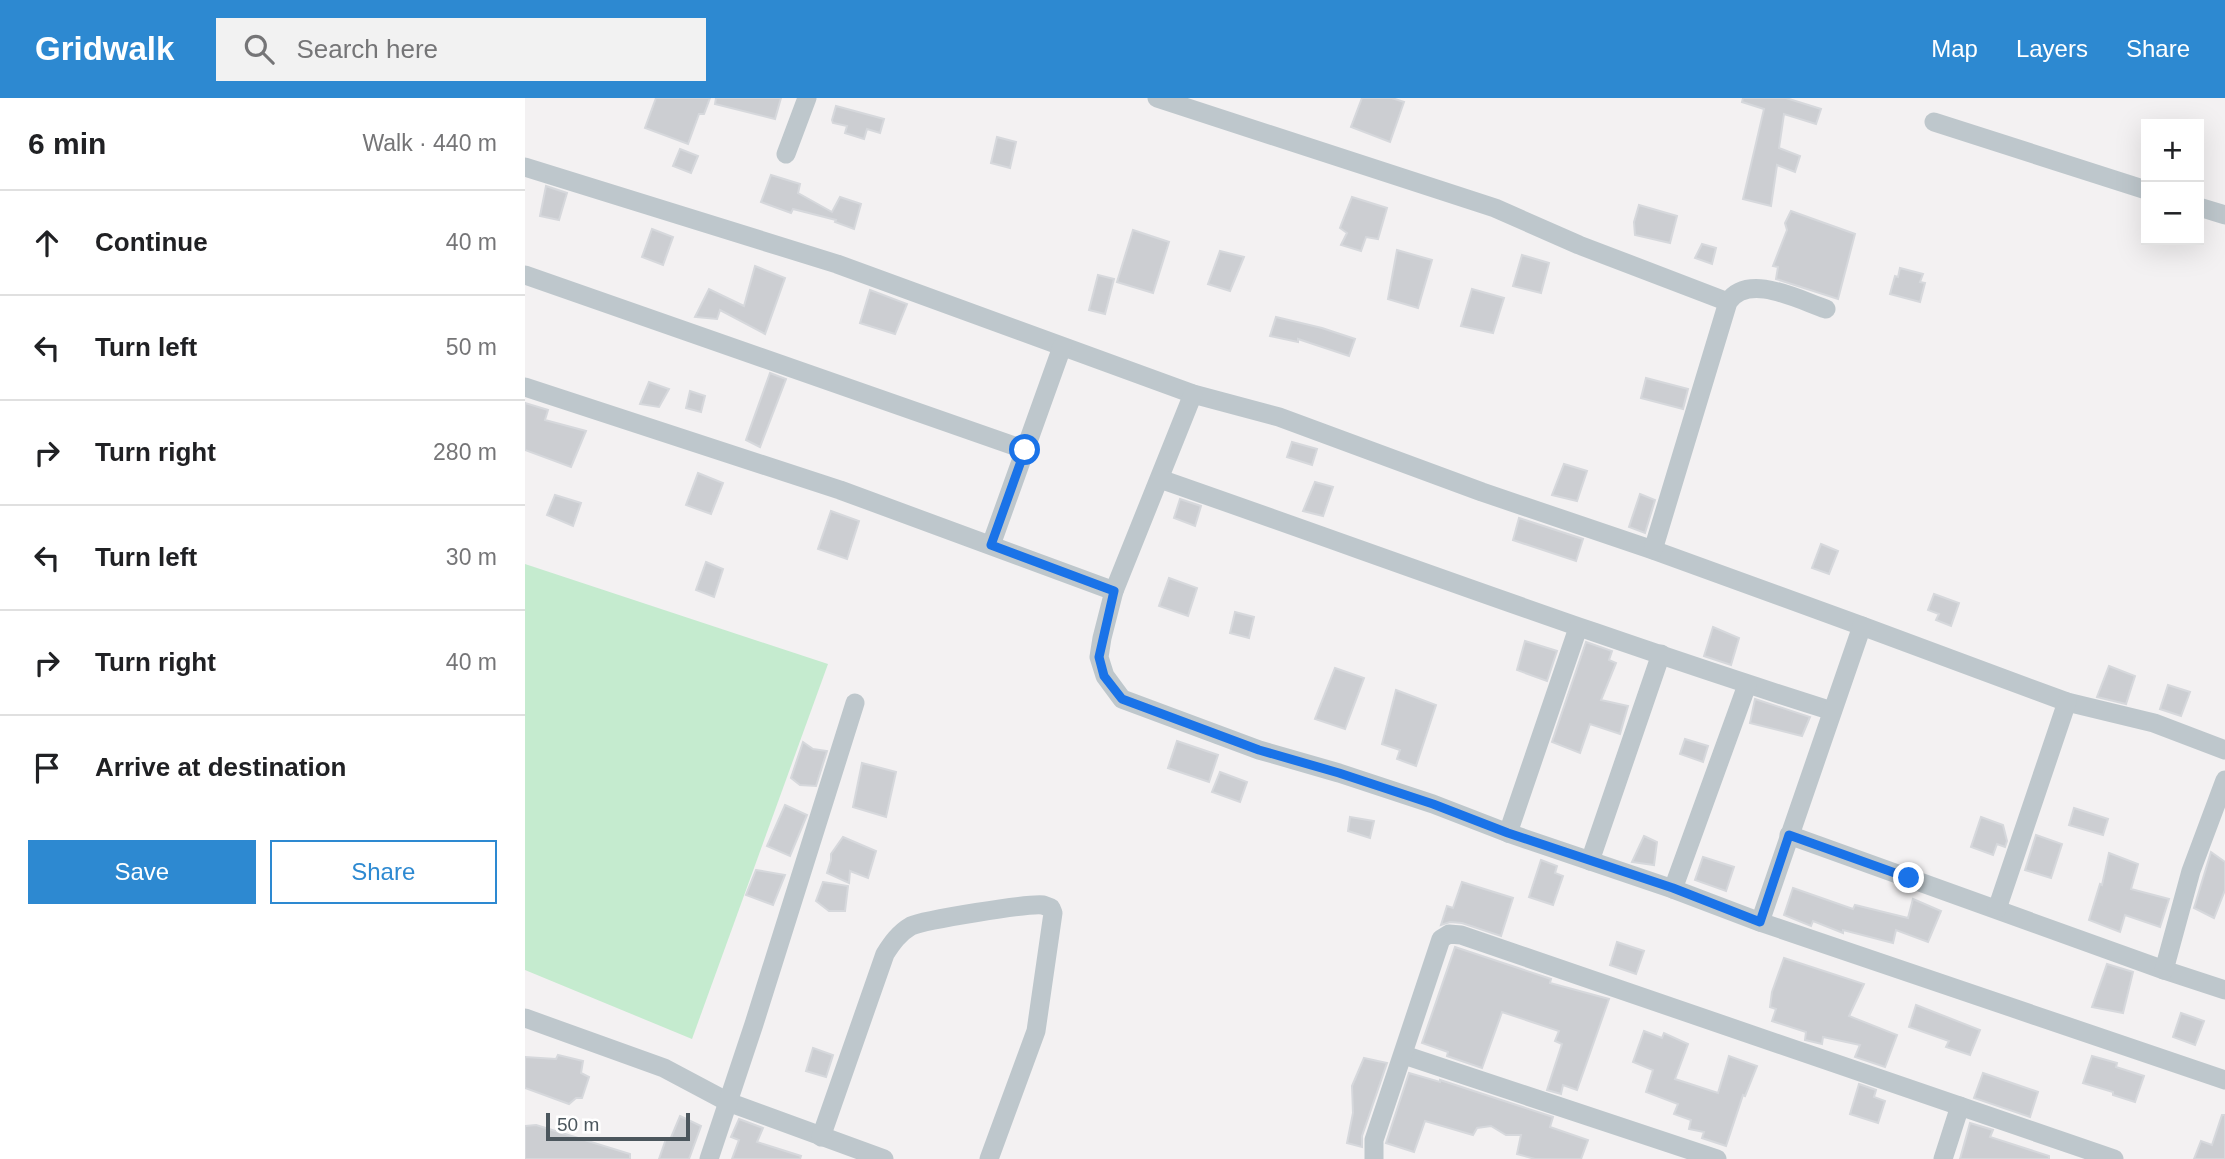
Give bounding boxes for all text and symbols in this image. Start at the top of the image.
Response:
search box [216,18,706,81]
text: Gridwalk [35,30,174,67]
icon: search [240,30,278,68]
text: Search here [296,34,438,64]
text: Map [1931,35,1978,62]
text: Layers [2016,35,2088,62]
text: Share [2126,35,2190,62]
map controls [2141,119,2204,245]
button: + [2141,119,2204,182]
text: 6 min [28,127,106,160]
text: Walk · 440 m [362,130,497,156]
button: − [2141,182,2204,245]
icon: ahead [28,224,66,262]
text: Continue [95,227,208,257]
text: 40 m [446,229,497,255]
icon: left [28,329,66,367]
text: Turn left [95,332,197,362]
text: 50 m [446,334,497,360]
icon: right [28,434,66,472]
route start [1009,434,1040,465]
text: Turn right [95,437,216,467]
text: 280 m [433,439,497,465]
icon: left [28,539,66,577]
text: Turn left [95,542,197,572]
text: 30 m [446,544,497,570]
icon: right [28,644,66,682]
text: Turn right [95,647,216,677]
text: 40 m [446,649,497,675]
icon: arrive [28,749,66,787]
text: Arrive at destination [95,752,346,782]
button: Save [28,840,256,904]
button: Share [270,840,497,904]
route end [1893,862,1924,893]
scale bar [546,1110,689,1142]
text: 50 m [557,1114,599,1135]

